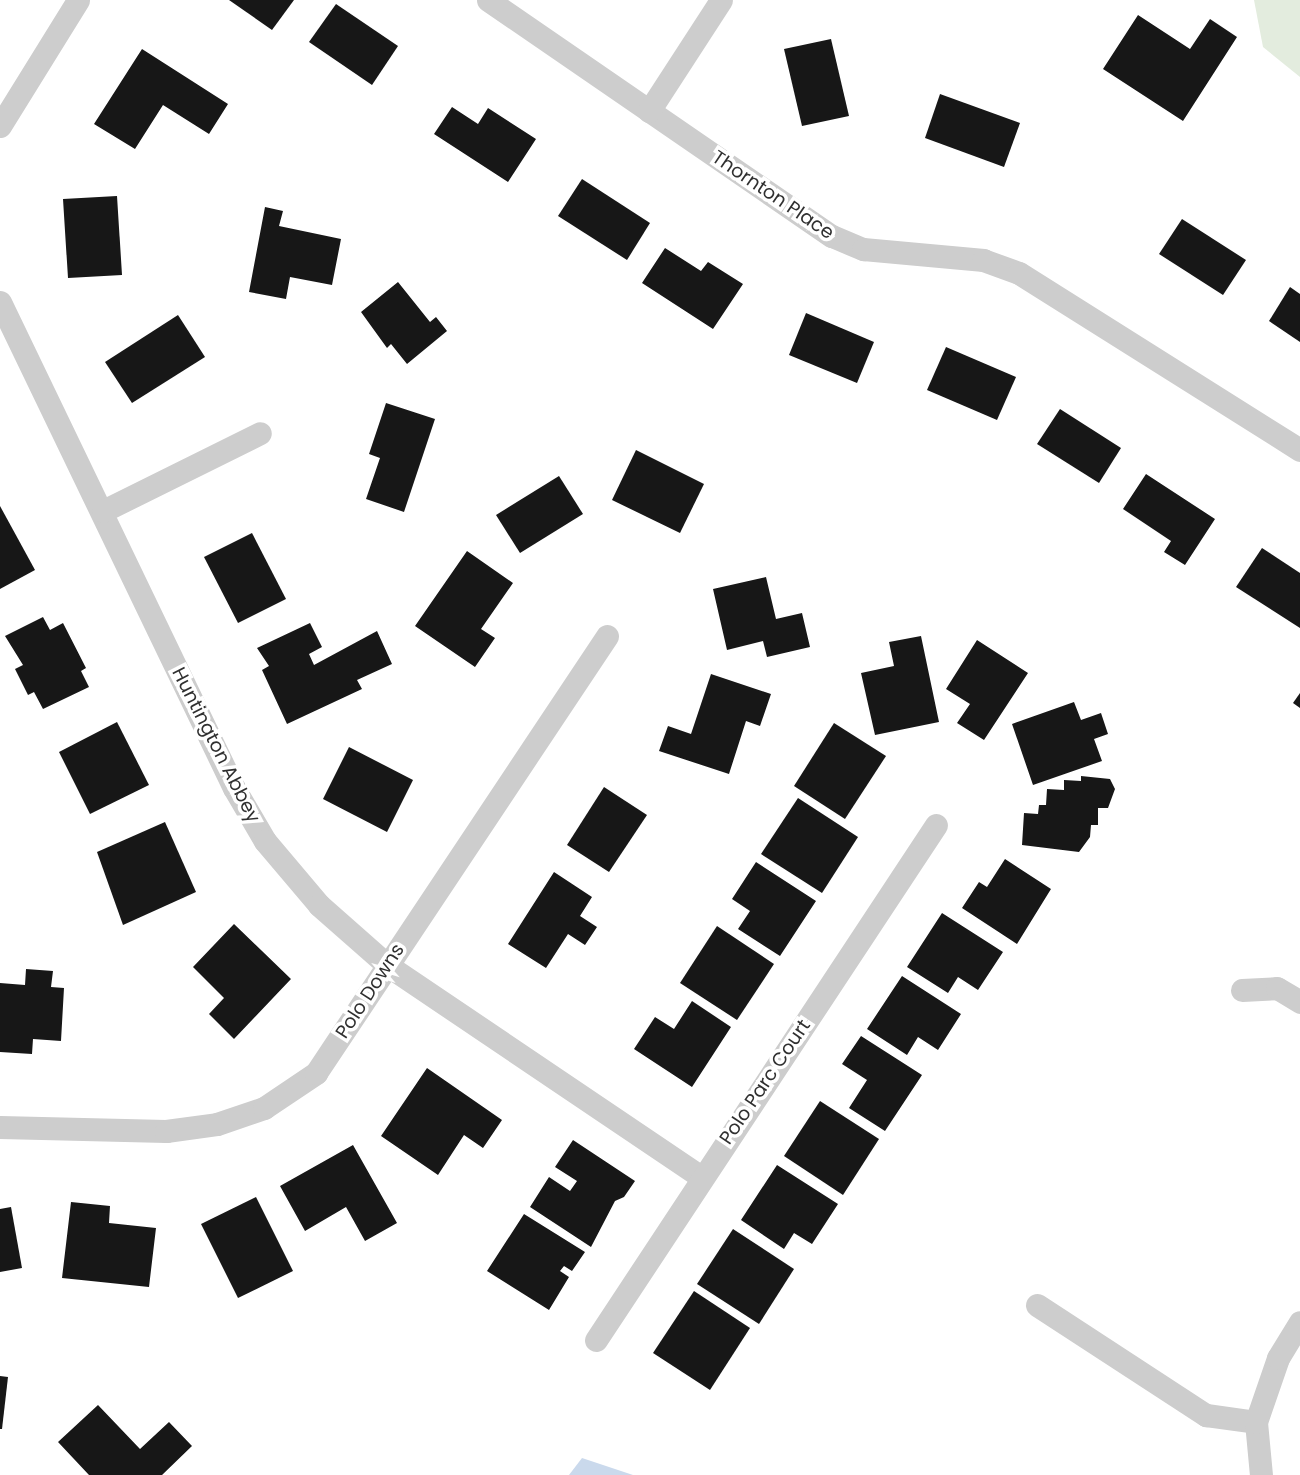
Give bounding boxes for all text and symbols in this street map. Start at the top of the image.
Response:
street label: Thornton Place [708,146,838,244]
street label: Huntington Abbey [167,663,265,827]
street label: Polo Downs [331,939,409,1043]
street label: Polo Parc Court [715,1015,815,1149]

